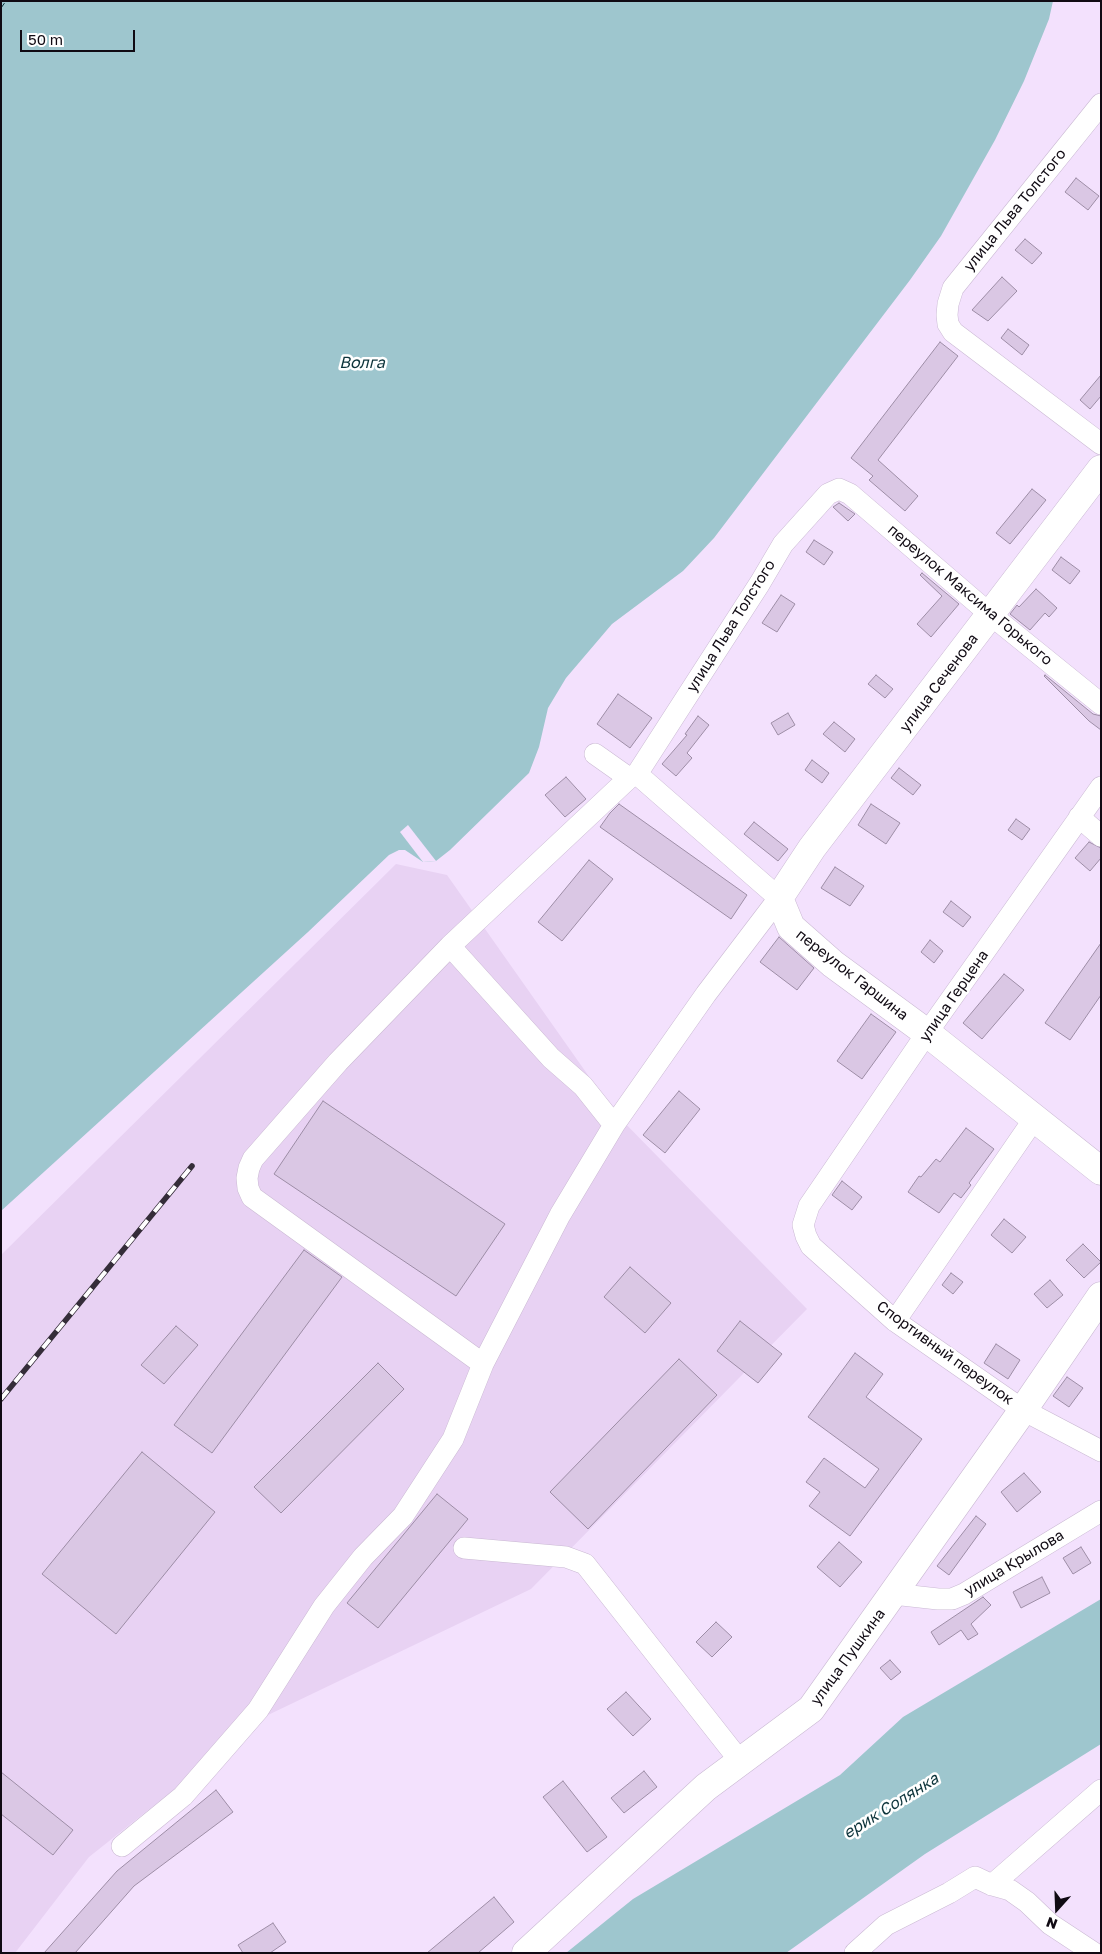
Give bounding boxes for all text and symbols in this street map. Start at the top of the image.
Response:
scale bar [22,20,138,52]
text: 50 m [28,30,63,48]
street label: улица Льва Толстого [960,145,1070,275]
water label: Волга [339,353,385,373]
street label: переулок Максима Горького [884,521,1056,669]
street label: улица Льва Толстого [683,556,779,696]
street label: улица Сеченова [896,630,982,736]
street label: переулок Гаршина [792,926,912,1024]
street label: улица Герцена [916,947,992,1045]
street label: Спортивный переулок [873,1297,1017,1409]
street label: улица Крылова [961,1526,1067,1600]
street label: улица Пушкина [807,1605,889,1709]
water label: ерик Солянка [840,1769,942,1843]
north arrow [1032,1884,1082,1934]
text: N [1044,1914,1060,1933]

